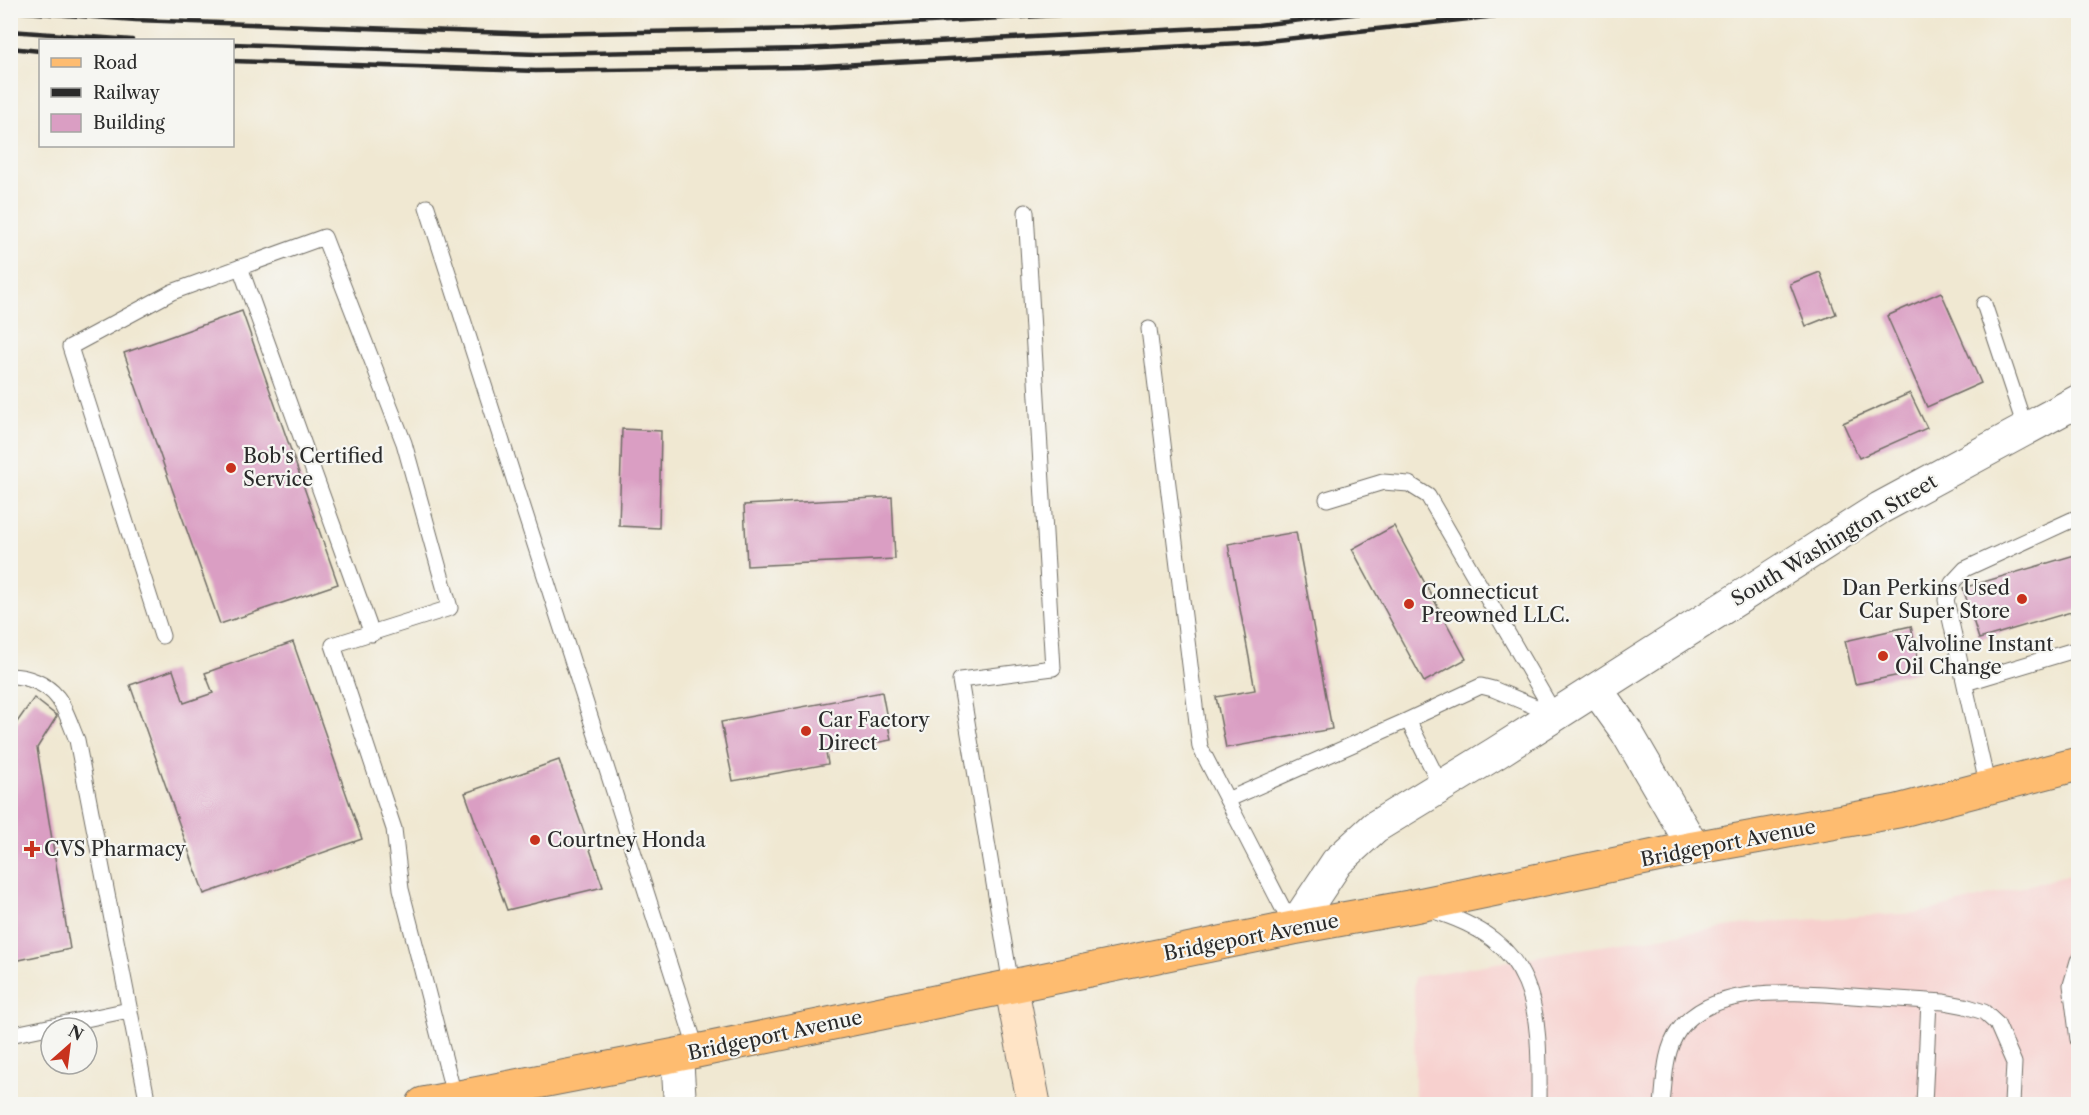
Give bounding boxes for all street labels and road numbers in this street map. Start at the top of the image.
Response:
street label: South Washington Street [1727,469,1941,611]
street label: Bridgeport Avenue [1638,814,1818,872]
street label: Bridgeport Avenue [1161,908,1341,966]
street label: Bridgeport Avenue [685,1005,865,1065]

